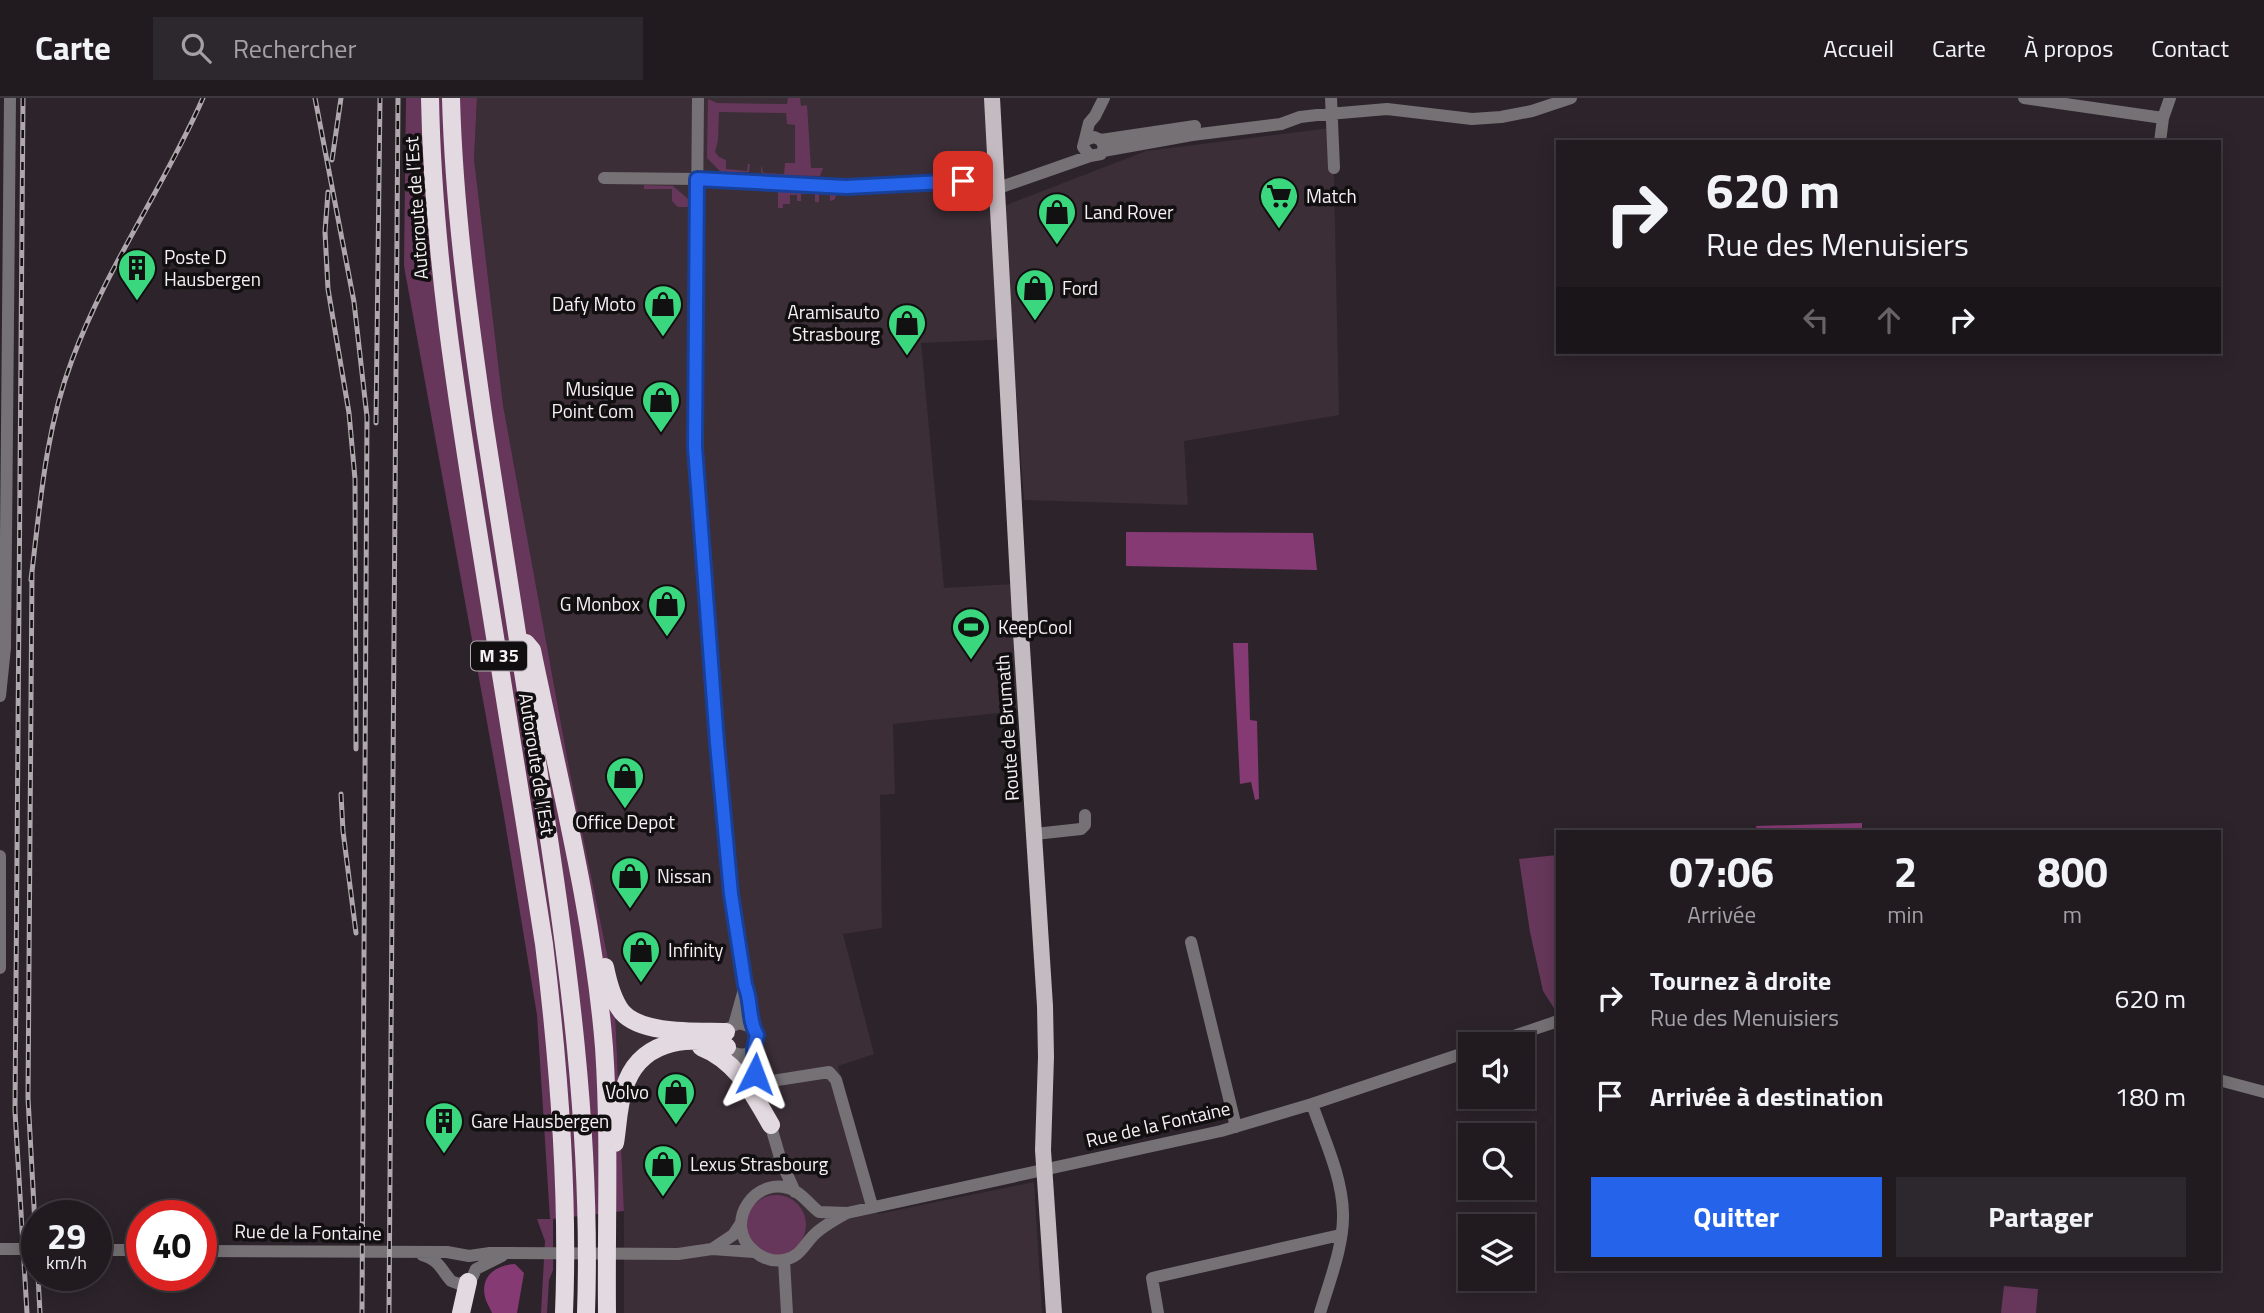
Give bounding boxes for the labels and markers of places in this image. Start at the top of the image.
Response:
pin [933,151,993,211]
supermarket icon: Match [1258,175,1300,230]
place label: Match [1306,181,1357,210]
shop icon: Land Rover [1036,191,1078,246]
place label: Land Rover [1084,197,1174,226]
place label: Poste D Hausbergen [164,242,261,293]
building icon: Poste D Hausbergen [116,247,158,302]
shop icon: Ford [1014,267,1056,322]
place label: Ford [1062,273,1098,302]
shop icon: Dafy Moto [642,283,684,338]
place label: Dafy Moto [552,289,636,318]
place label: Aramisauto Strasbourg [787,297,880,348]
shop icon: Aramisauto Strasbourg [886,302,928,357]
place label: Musique Point Com [552,374,634,425]
shop icon: Musique Point Com [640,379,682,434]
shop icon: G Monbox [646,583,688,638]
place label: G Monbox [560,589,640,618]
sports icon: KeepCool [950,606,992,661]
place label: KeepCool [998,612,1072,641]
shop icon: Office Depot [604,755,646,810]
place label: Office Depot [575,807,675,836]
shop icon: Nissan [609,855,651,910]
place label: Nissan [657,861,711,890]
shop icon: Infinity [620,929,662,984]
place label: Infinity [668,935,724,964]
shop icon: Volvo [655,1071,697,1126]
place label: Volvo [605,1077,649,1106]
building icon: Gare Hausbergen [423,1100,465,1155]
place label: Gare Hausbergen [471,1106,609,1135]
shop icon: Lexus Strasbourg [642,1143,684,1198]
place label: Lexus Strasbourg [690,1149,828,1178]

